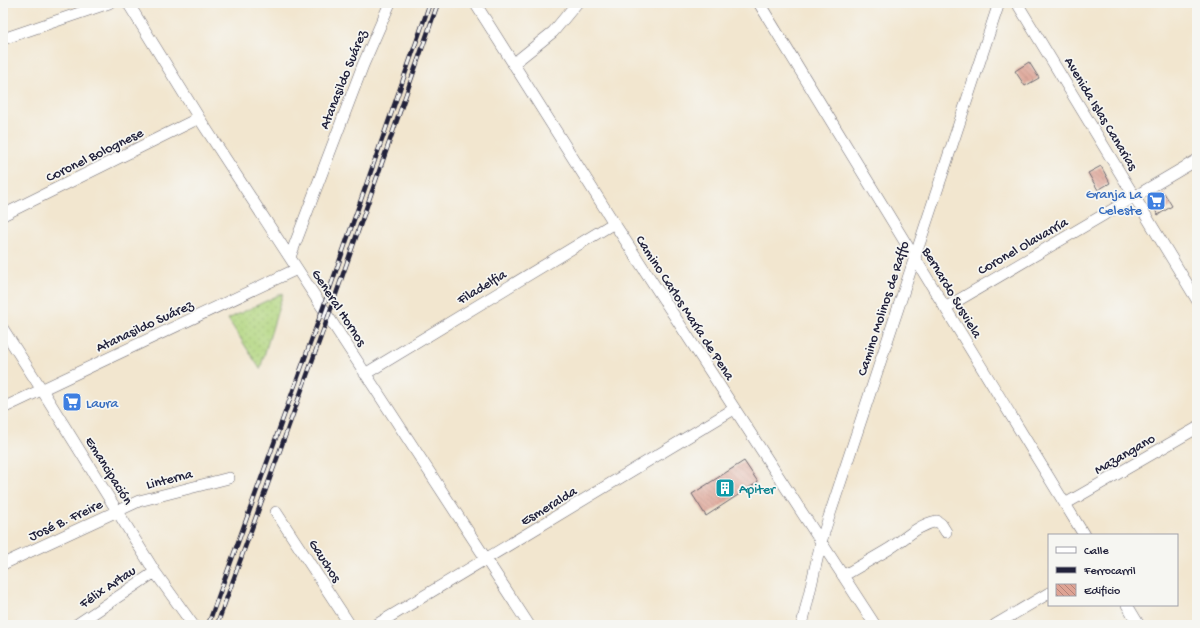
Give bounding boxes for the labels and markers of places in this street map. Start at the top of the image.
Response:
place label: Granja La Celeste [1086,187,1143,220]
supermarket icon: Granja La Celeste [1145,190,1167,212]
supermarket icon: Laura [61,391,83,413]
place label: Laura [86,396,119,413]
building icon: Apiter [714,477,736,499]
place label: Apiter [739,482,776,499]

